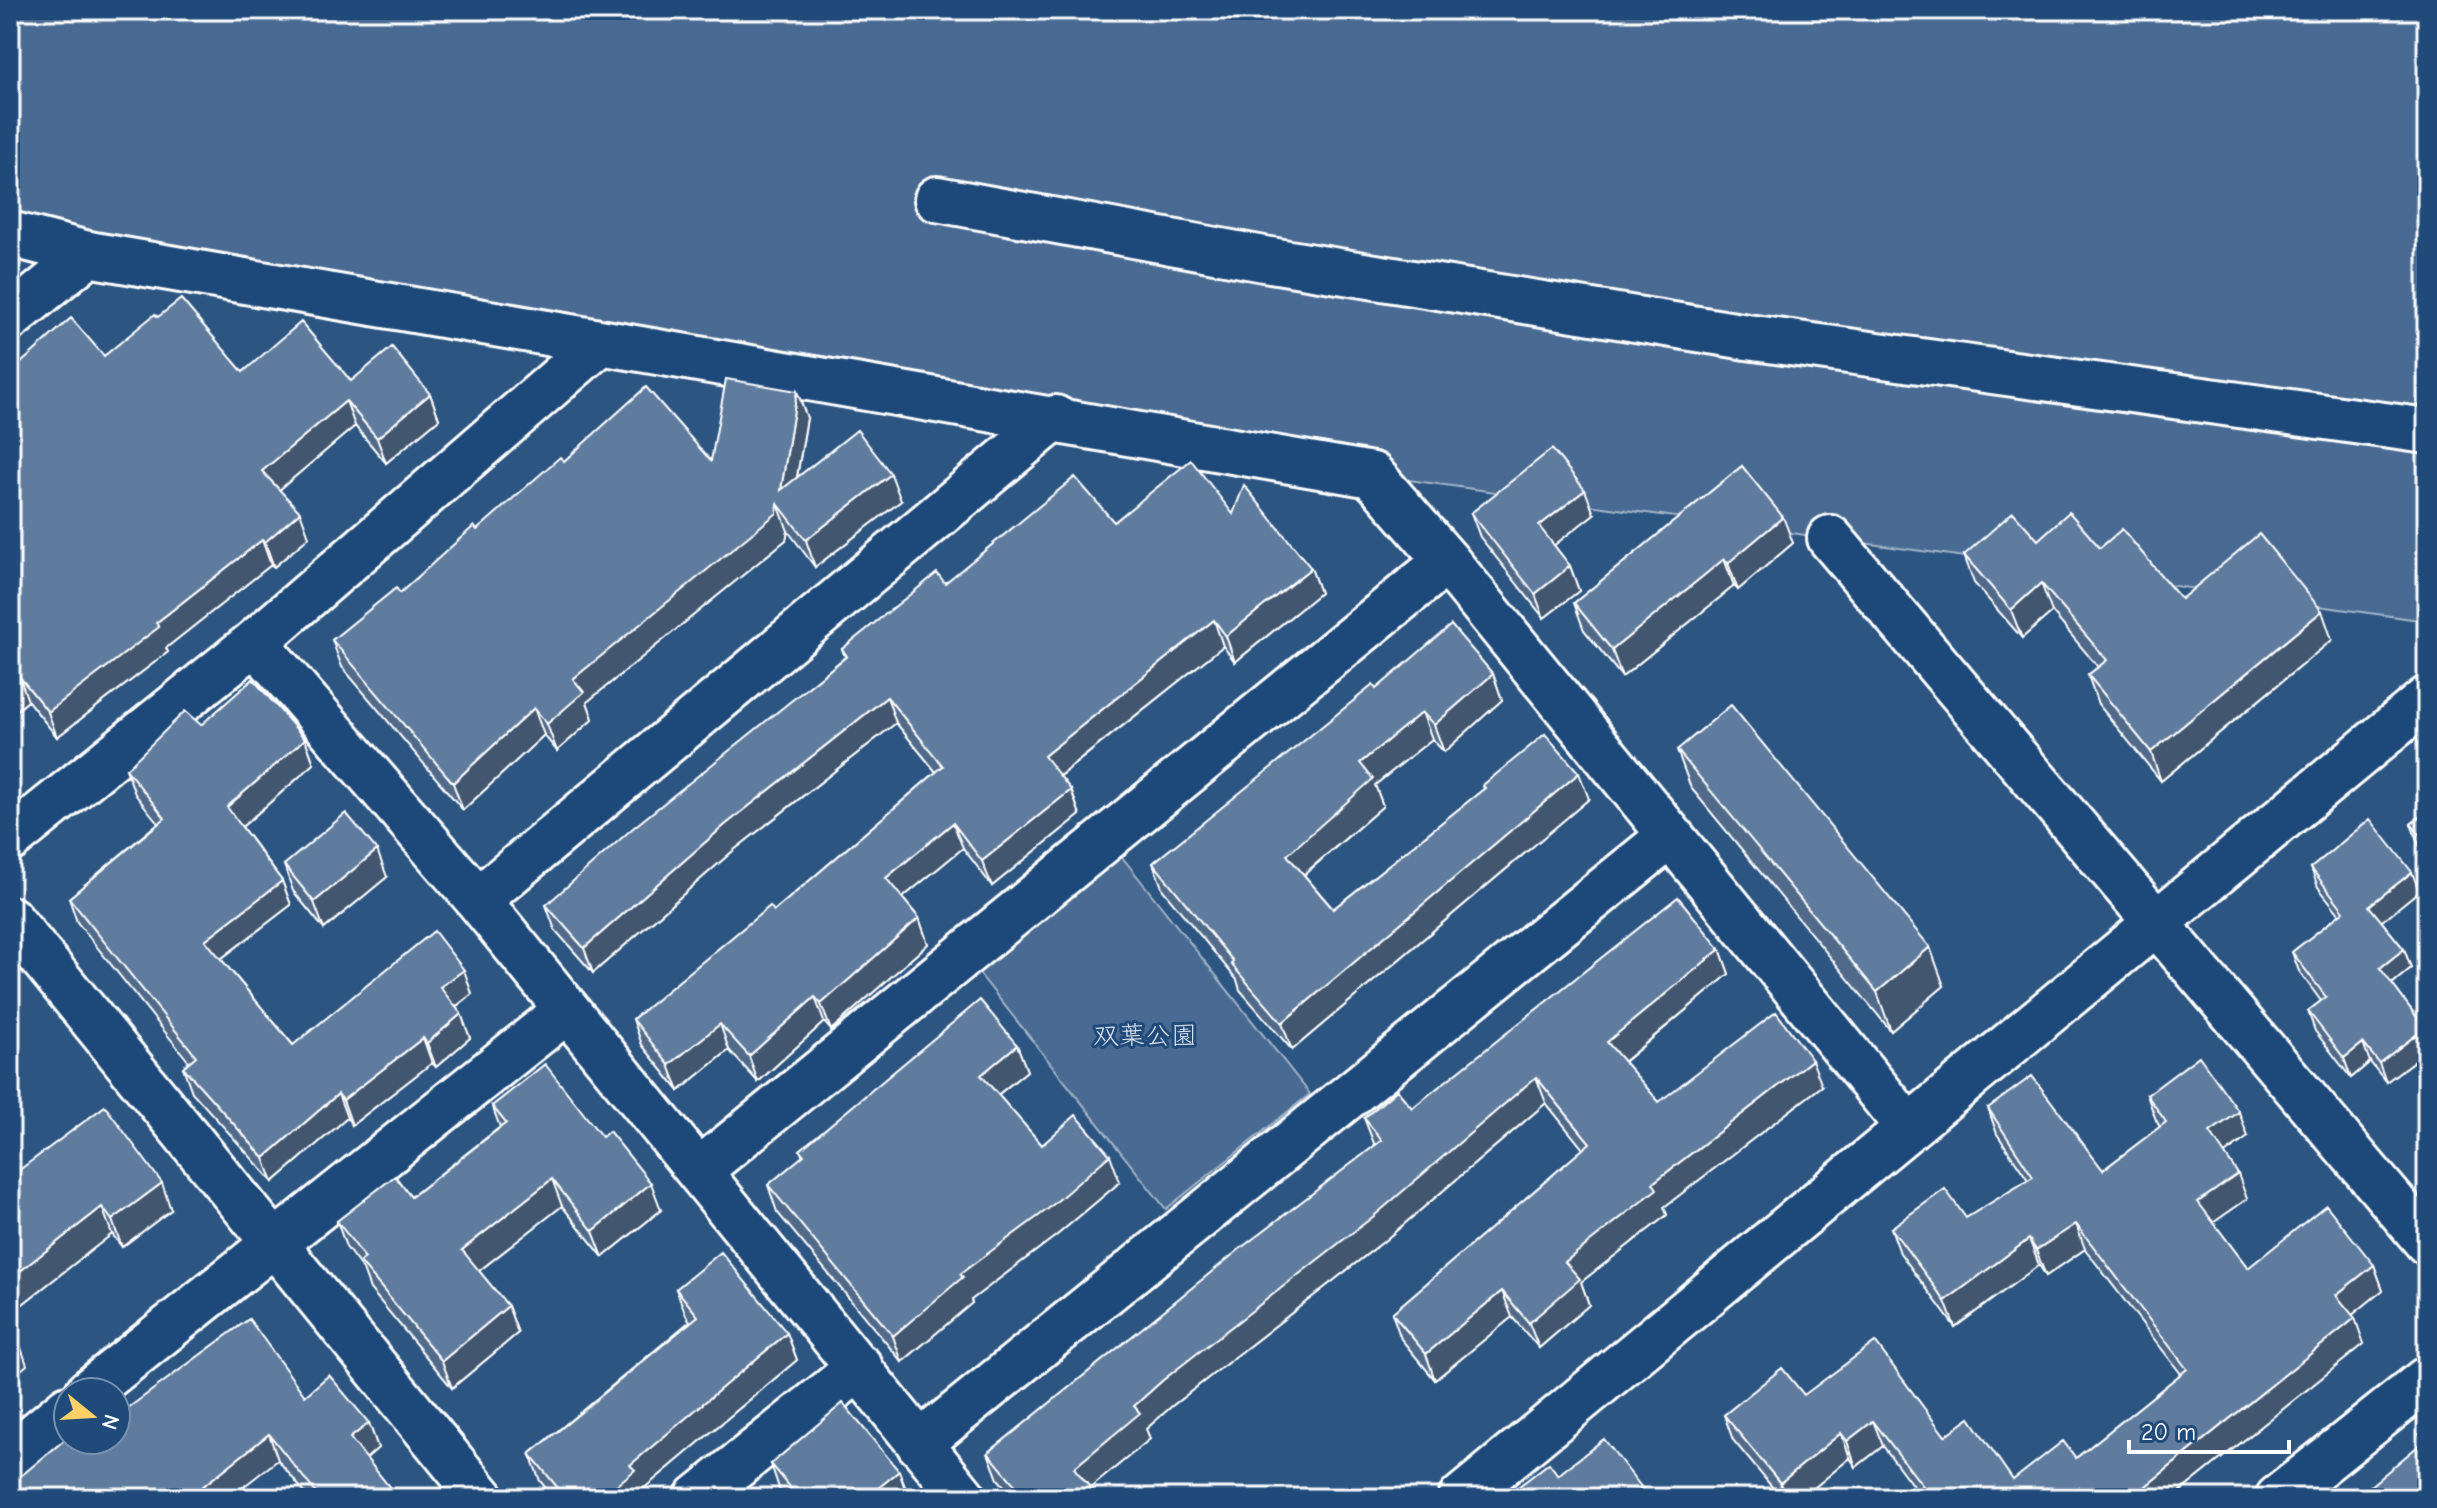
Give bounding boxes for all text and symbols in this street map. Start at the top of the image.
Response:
park label: 双葉公園 [1093,1021,1197,1051]
north arrow [52,1376,132,1456]
scale bar [2129,1404,2289,1454]
text: N [95,1411,125,1433]
text: 20 m [2141,1418,2196,1446]

